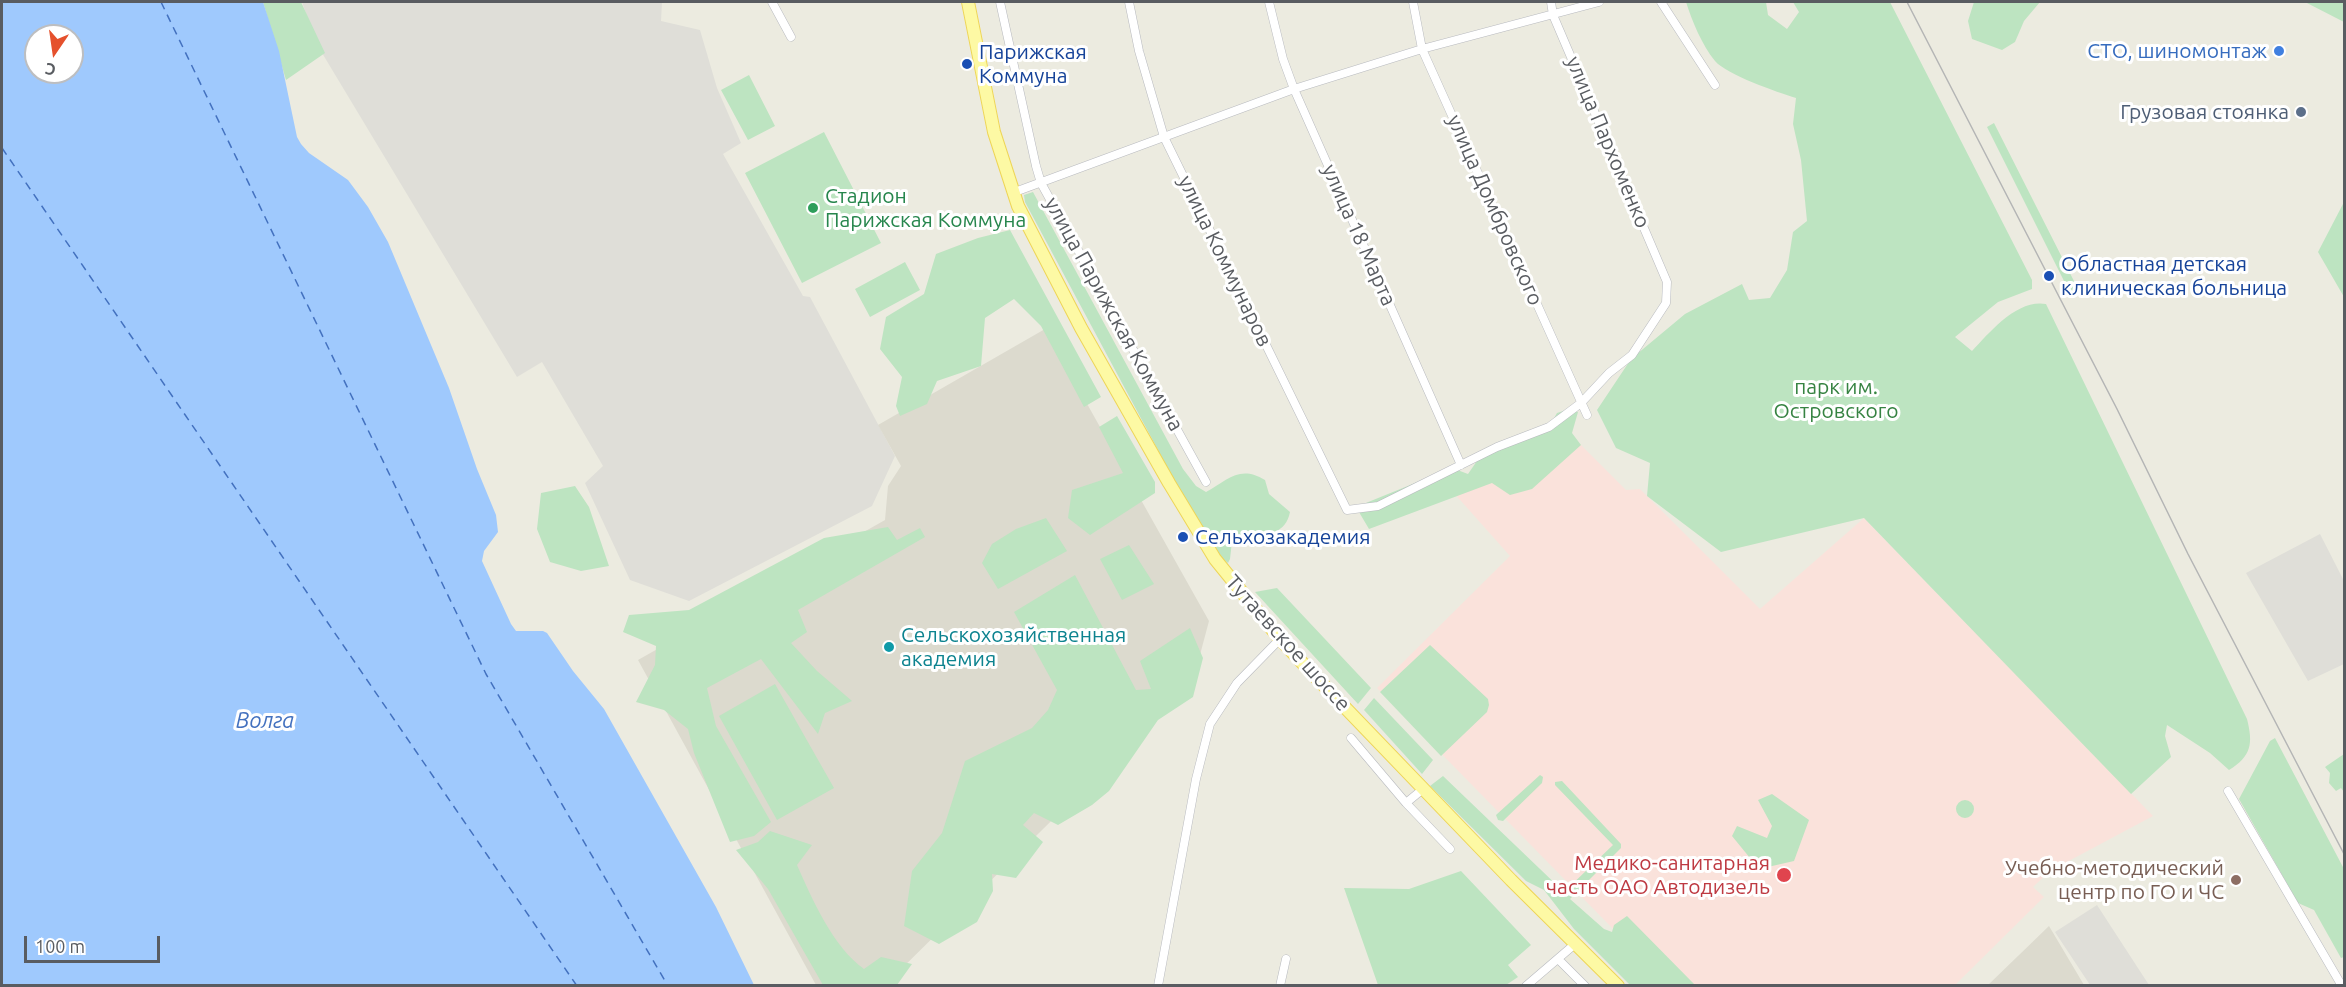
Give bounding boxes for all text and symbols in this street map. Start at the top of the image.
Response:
north arrow [24,24,84,84]
place label: СТО, шиномонтаж [2087,38,2267,64]
place label: Парижская Коммуна [979,39,1087,89]
marker: СТО, шиномонтаж [2272,44,2286,58]
street label: улица Пархоменко [1560,52,1656,232]
marker: Парижская Коммуна [960,57,974,71]
text: С [43,60,57,80]
place label: Грузовая стоянка [2120,99,2289,125]
marker: Грузовая стоянка [2294,105,2308,119]
street label: улица Домбровского [1442,111,1548,309]
street label: улица 18 Марта [1317,160,1401,310]
street label: улица Коммунаров [1173,171,1277,351]
place label: Стадион Парижская Коммуна [825,183,1026,233]
street label: улица Парижская Коммуна [1039,193,1189,435]
marker: Стадион Парижская Коммуна [806,201,820,215]
place label: Областная детская клиническая больница [2061,251,2287,301]
marker: Областная детская клиническая больница [2042,269,2056,283]
park label: парк им. Островского [1773,374,1899,424]
place label: Сельхозакадемия [1195,524,1370,550]
marker: Сельхозакадемия [1176,530,1190,544]
street label: Тутаевское шоссе [1220,570,1356,716]
place label: Сельскохозяйственная академия [901,622,1126,672]
marker: Сельскохозяйственная академия [882,640,896,654]
water label: Волга [236,708,294,734]
place label: Медико-санитарная часть ОАО Автодизель [1546,850,1770,900]
place label: Учебно-методический центр по ГО и ЧС [2005,855,2224,905]
marker: Медико-санитарная часть ОАО Автодизель [1775,866,1793,884]
marker: Учебно-методический центр по ГО и ЧС [2229,873,2243,887]
scale bar [27,924,164,962]
text: 100 m [35,936,85,956]

